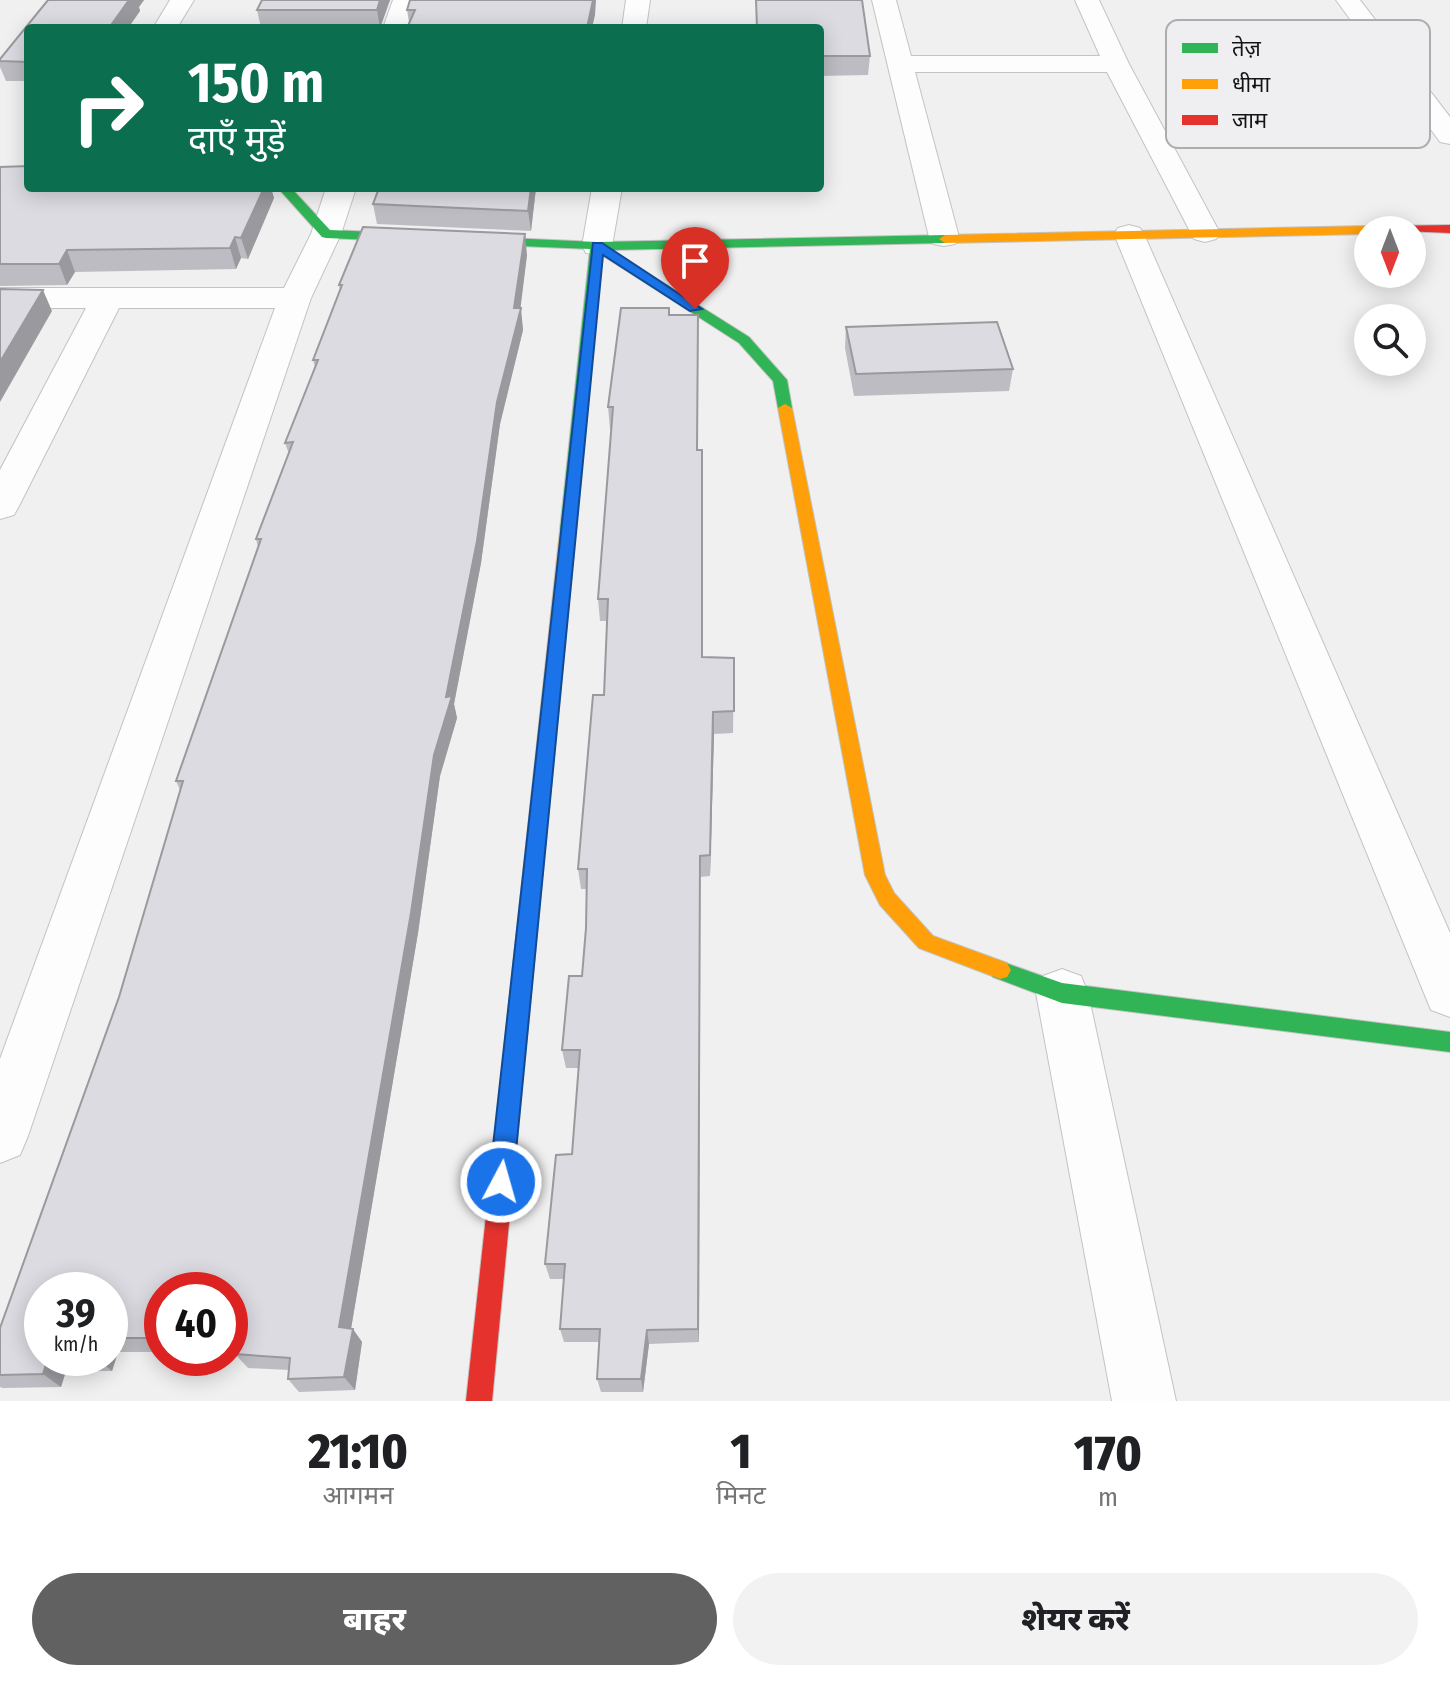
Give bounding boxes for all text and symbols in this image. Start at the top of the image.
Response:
legend [1166,20,1430,148]
text: तेज़ [1232,35,1262,62]
text: 150 m [188,50,324,117]
icon: right [56,56,160,160]
text: धीमा [1232,71,1270,98]
text: जाम [1232,107,1268,134]
text: दाएँ मुड़ें [188,118,286,162]
north arrow [1354,216,1426,288]
map controls [1354,216,1426,376]
pin [661,227,729,309]
icon: arrive [673,239,717,283]
button: search [1354,304,1426,376]
position arrow [459,1140,543,1224]
speed limit sign: 40 [144,1272,248,1376]
text: 39 [56,1290,96,1338]
text: km/h [54,1332,98,1356]
text: 21:10 [308,1423,408,1481]
text: 1 [730,1423,751,1481]
text: 170 [1074,1425,1142,1483]
text: आगमन [322,1480,394,1511]
text: मिनट [716,1480,766,1511]
text: m [1098,1482,1118,1513]
button: बाहर [32,1573,717,1665]
button: शेयर करें [733,1573,1418,1665]

